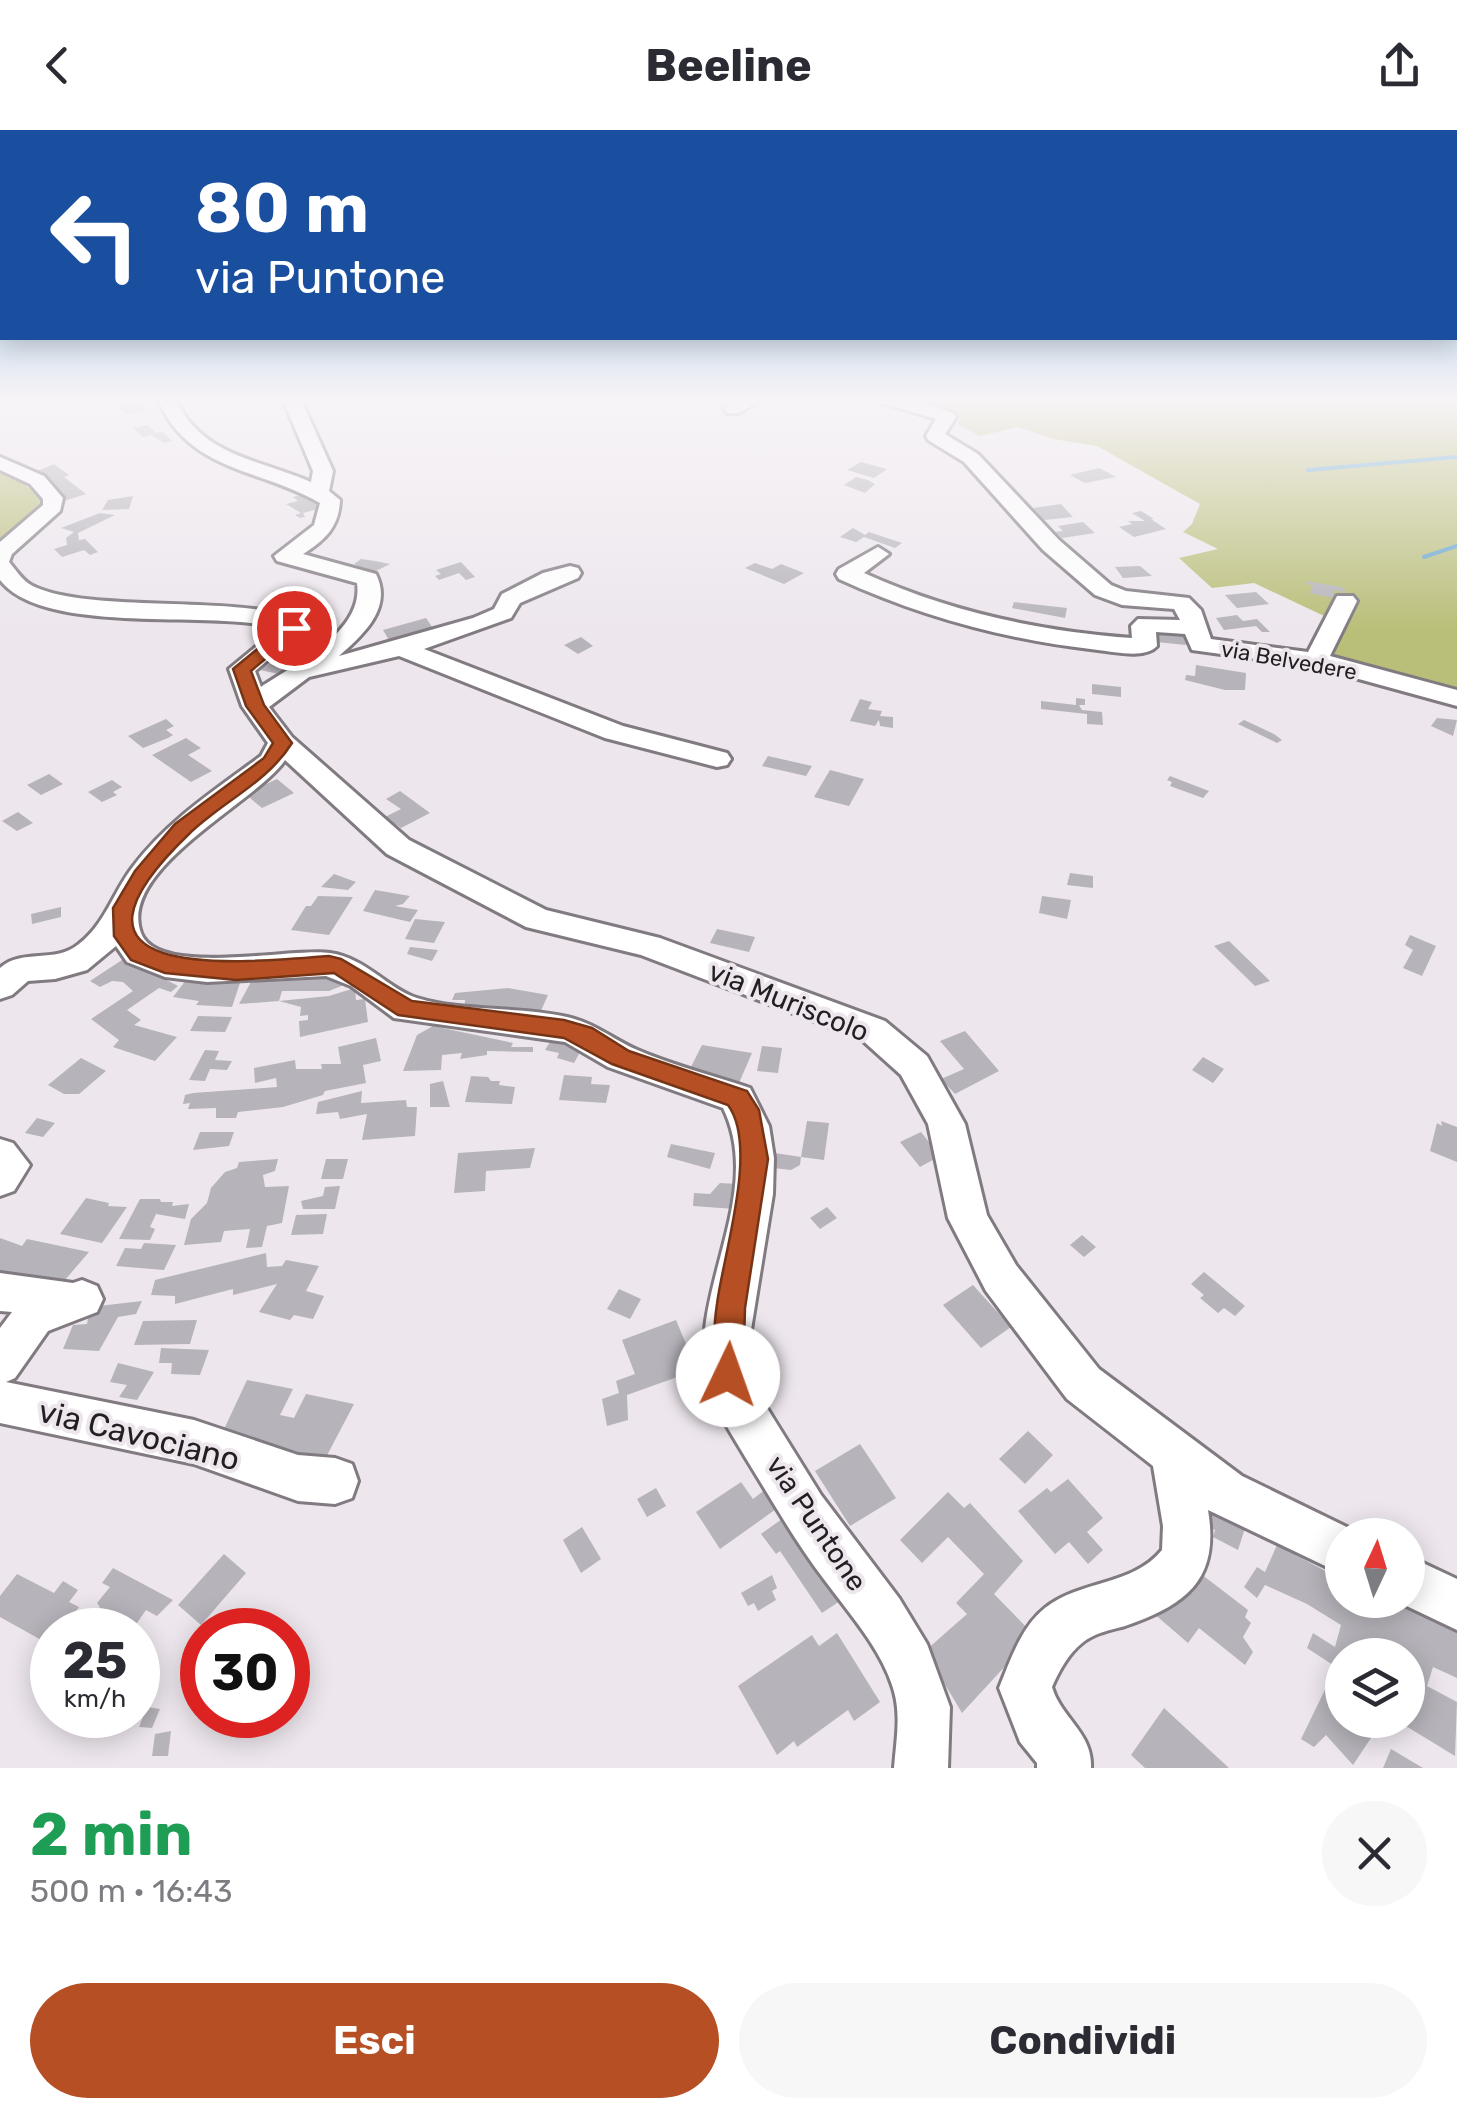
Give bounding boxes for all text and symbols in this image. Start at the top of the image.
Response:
icon: back [30,38,85,93]
icon: share [1372,38,1427,93]
text: Beeline [645,39,812,92]
text: 80 m [195,167,369,250]
icon: left [30,170,160,300]
text: via Puntone [195,251,446,304]
pin [252,586,337,671]
icon: arrive [267,601,322,656]
street label: via Belvedere [1219,635,1359,686]
street label: via Muriscolo [704,954,874,1049]
position arrow [676,1323,780,1427]
street label: via Cavociano [34,1392,244,1478]
street label: via Puntone [759,1449,874,1597]
north arrow [1325,1518,1425,1618]
map controls [1325,1518,1425,1738]
speed limit sign: 30 [180,1608,310,1738]
text: 25 [63,1631,127,1691]
button: layers [1325,1638,1425,1738]
text: km/h [64,1684,126,1713]
text: 2 min [30,1799,192,1870]
button: close [1322,1801,1427,1906]
text: 500 m · 16:43 [30,1872,232,1910]
button: Esci [30,1983,719,2098]
button: Condividi [739,1983,1427,2098]

